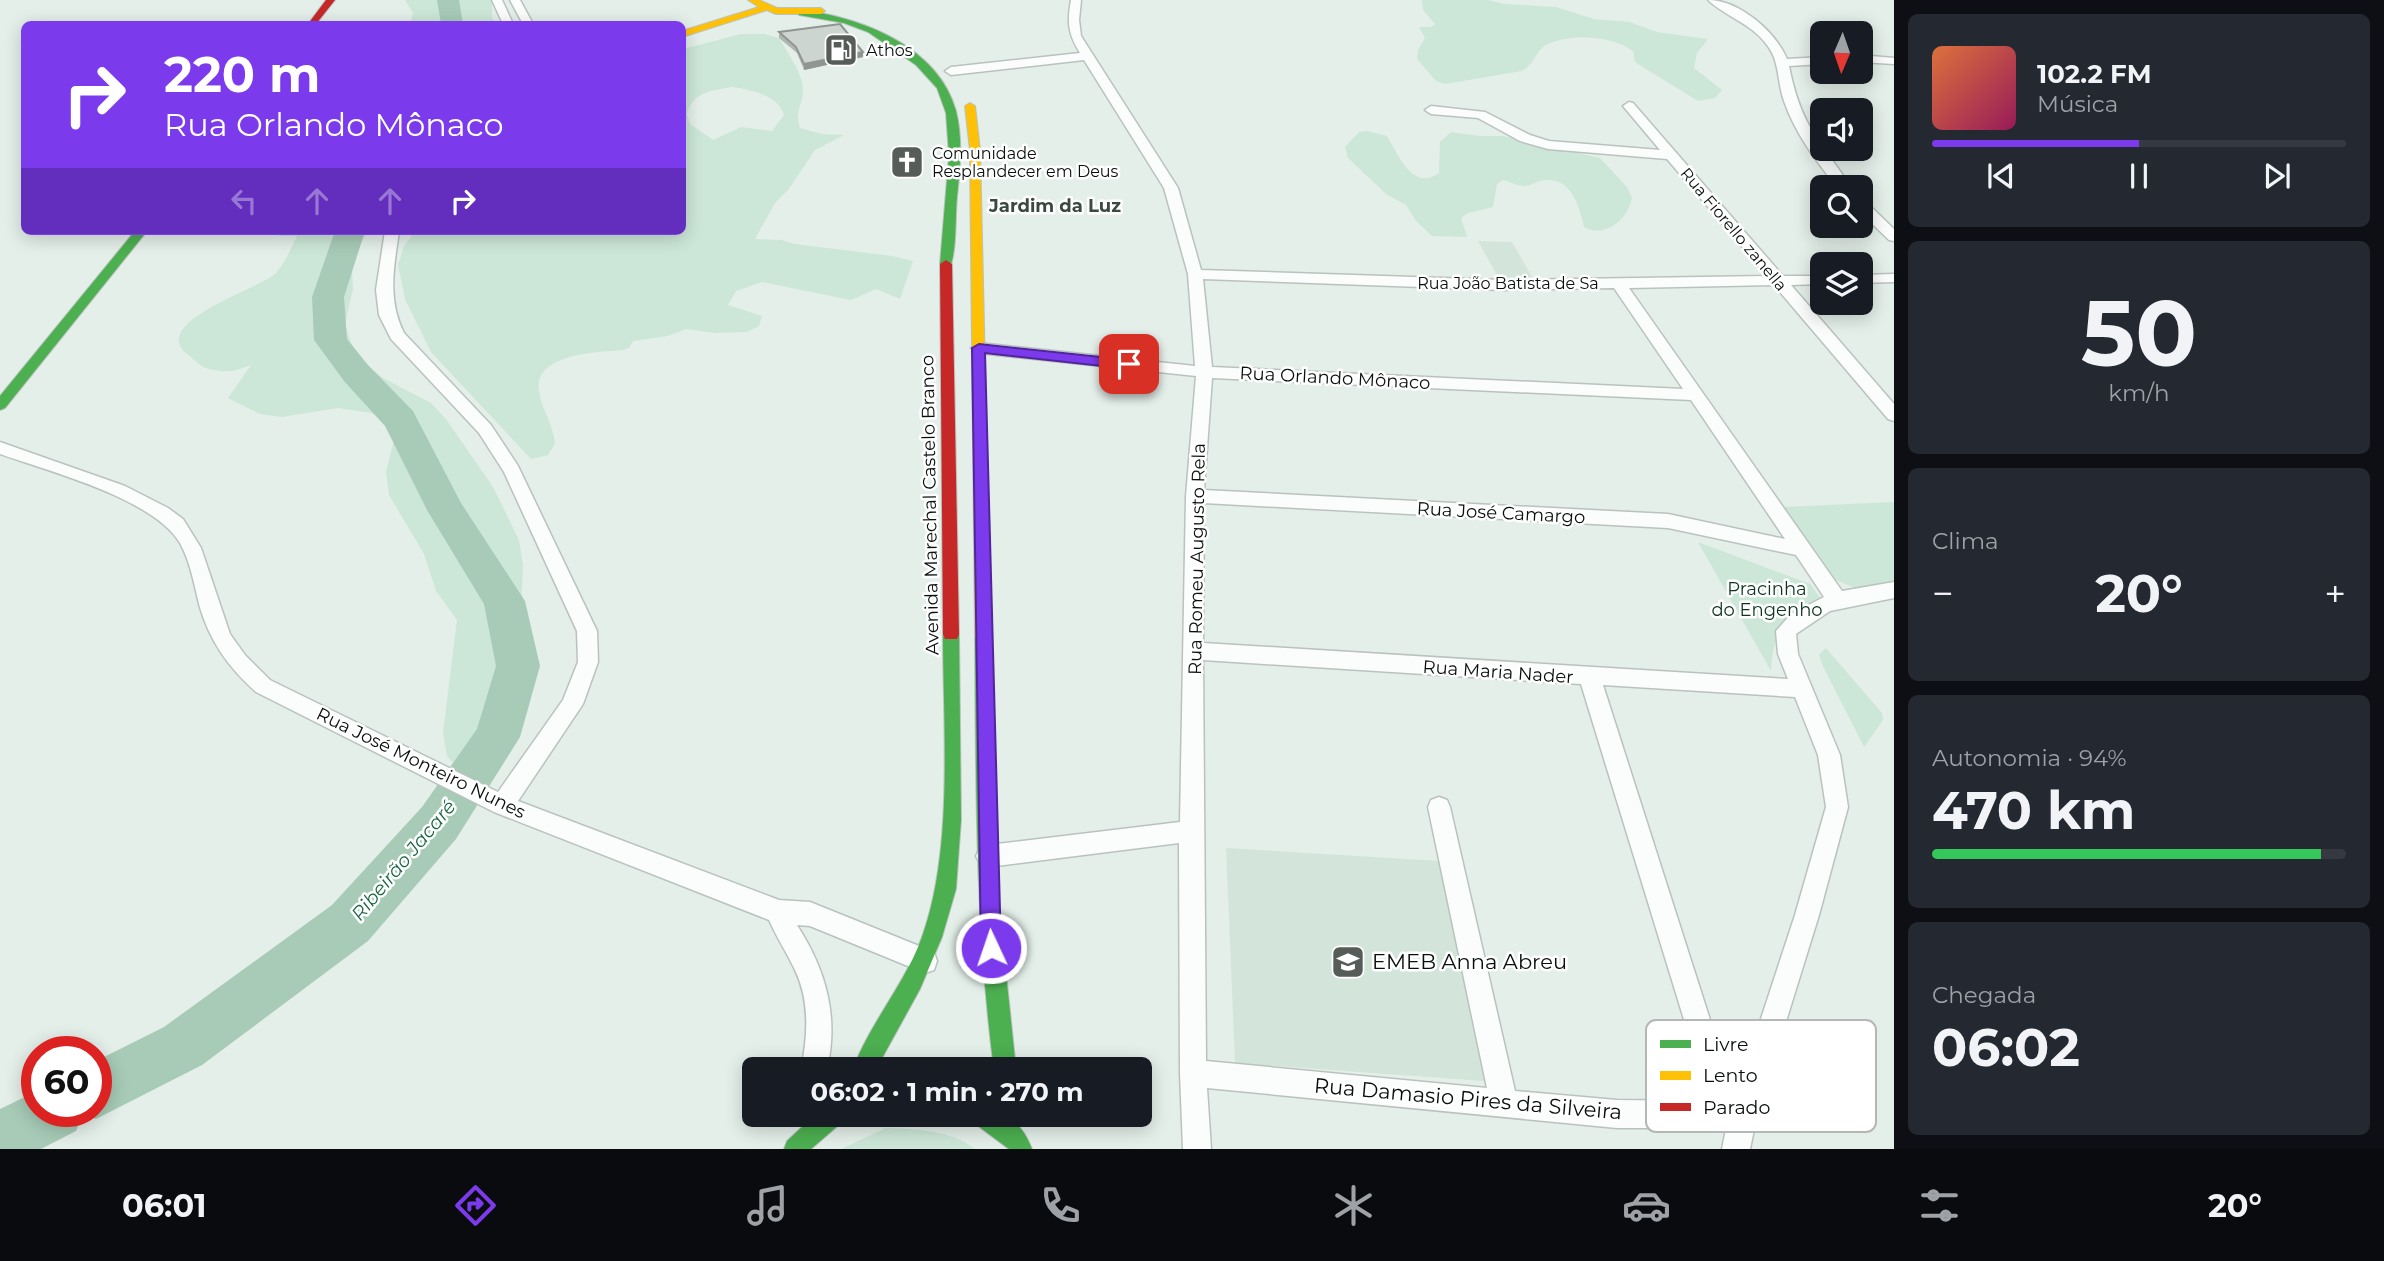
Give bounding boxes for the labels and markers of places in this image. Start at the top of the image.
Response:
fuel station icon: Athos [822,31,860,69]
place label: Athos [866,41,913,60]
church icon: Comunidade Resplandecer em Deus [888,143,926,181]
place label: Comunidade Resplandecer em Deus [932,144,1119,181]
pin [1099,334,1159,394]
school or university icon: EMEB Anna Abreu [1329,943,1367,981]
place label: EMEB Anna Abreu [1372,949,1567,974]

